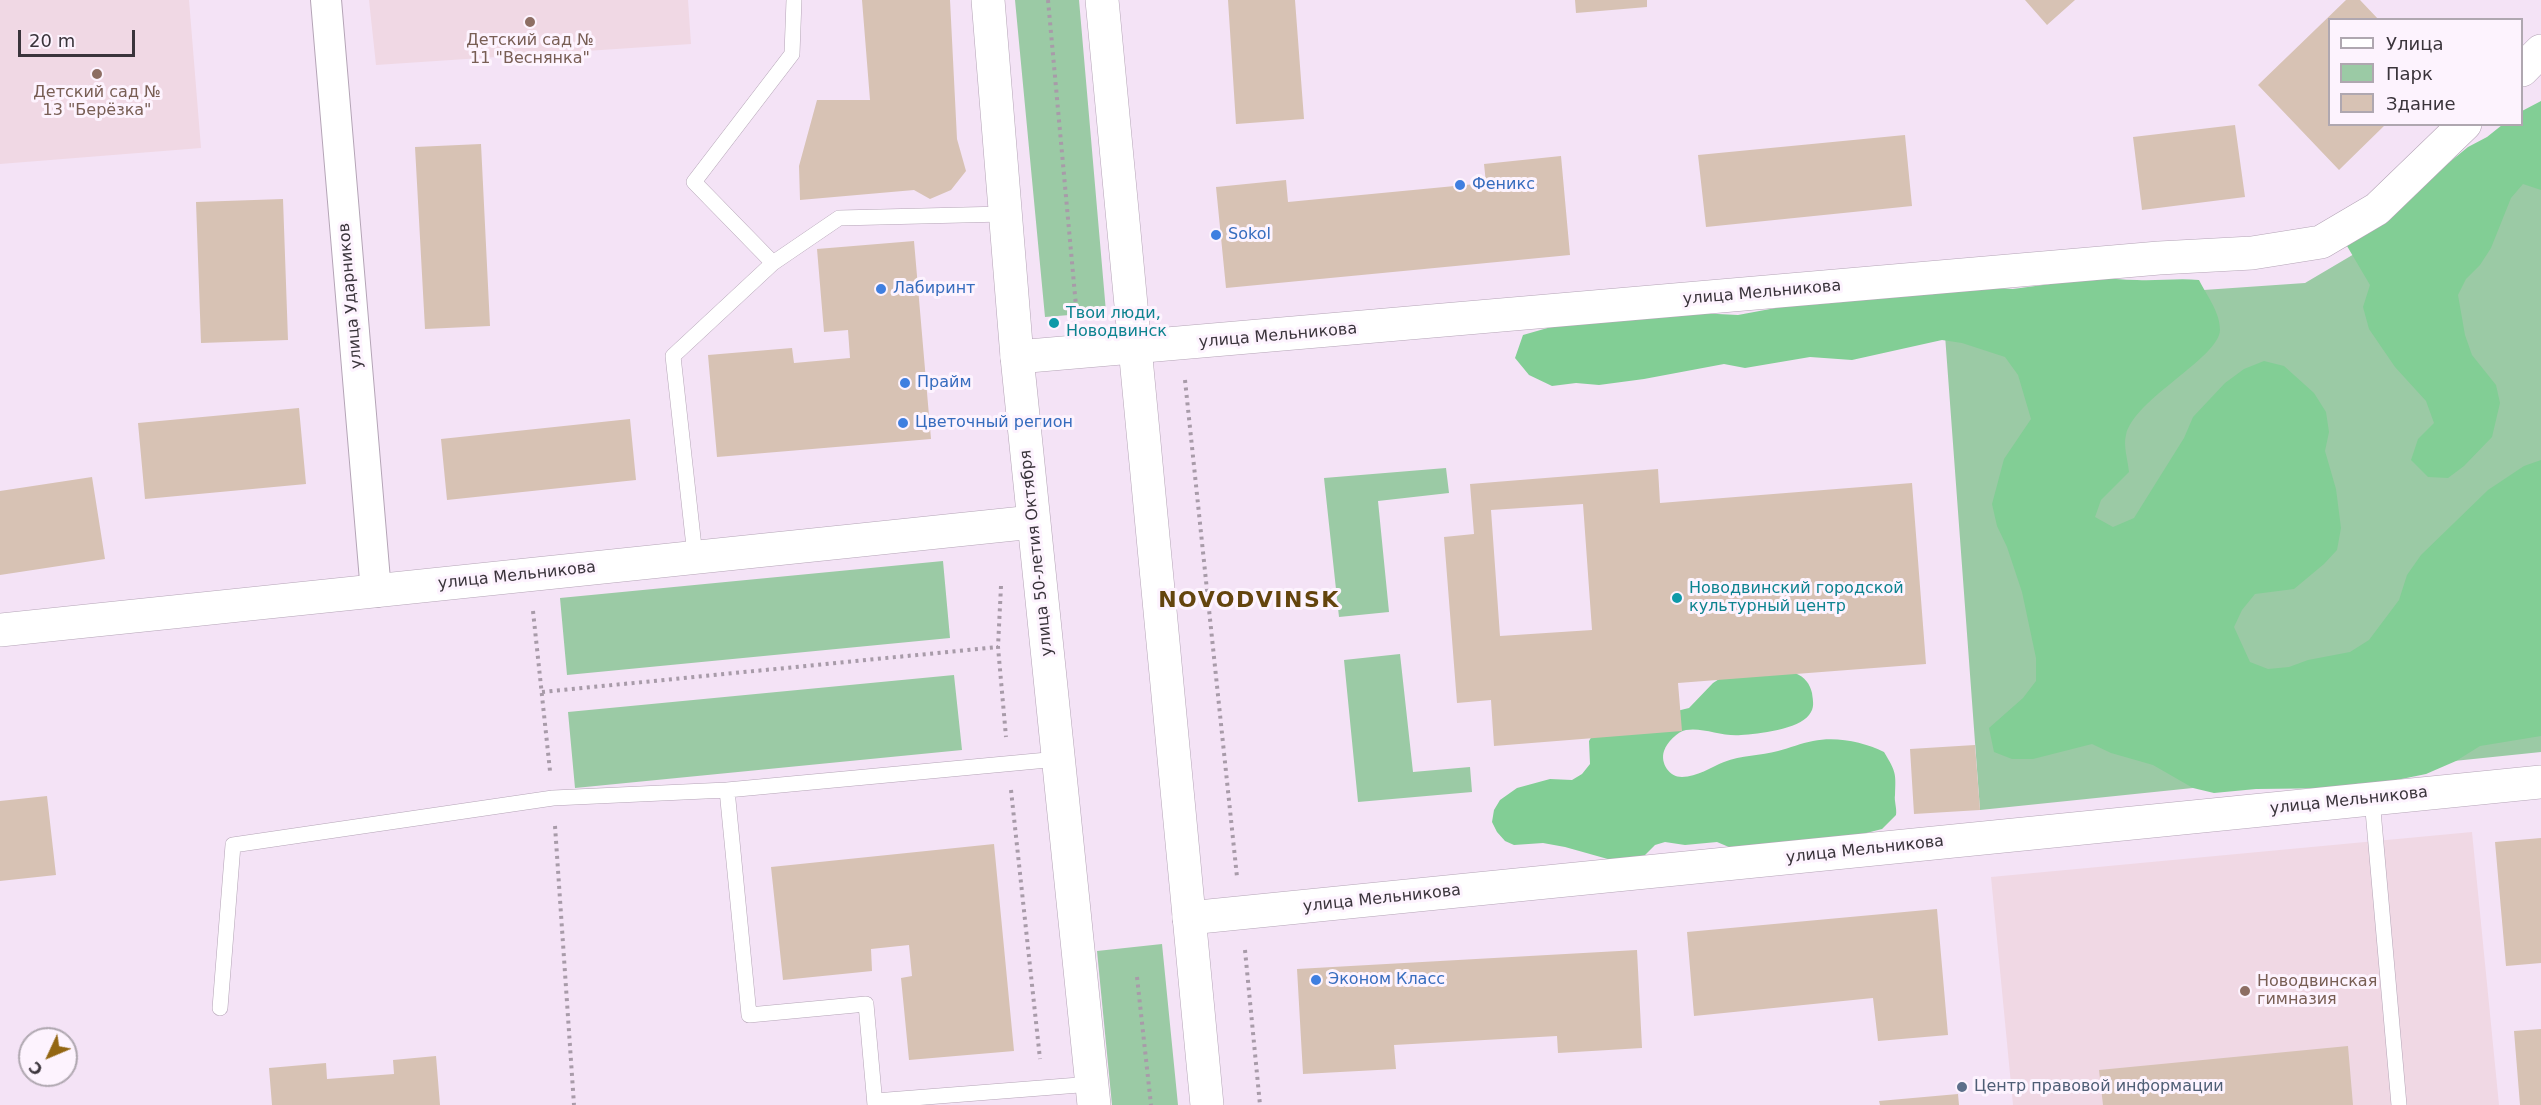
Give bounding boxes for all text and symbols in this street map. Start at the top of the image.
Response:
marker: Детский сад № 11 "Веснянка" [523,15,537,29]
scale bar [21,18,138,56]
legend [2328,18,2523,126]
text: 20 m [29,30,75,51]
place label: Детский сад № 11 "Веснянка" [466,31,594,69]
text: Улица [2386,33,2443,54]
text: Парк [2386,63,2433,84]
marker: Детский сад № 13 "Берёзка" [90,67,104,81]
place label: Детский сад № 13 "Берёзка" [33,83,161,121]
text: Здание [2386,93,2456,114]
place label: Феникс [1472,175,1535,195]
marker: Феникс [1453,178,1467,192]
street label: улица Ударников [335,222,367,370]
place label: Sokol [1228,225,1271,245]
marker: Sokol [1209,228,1223,242]
street label: улица Мельникова [1682,277,1842,309]
place label: Лабиринт [893,279,975,299]
marker: Лабиринт [874,282,888,296]
place label: Твои люди, Новодвинск [1066,304,1167,342]
marker: Твои люди, Новодвинск [1047,316,1061,330]
street label: улица Мельникова [1198,320,1358,352]
place label: Прайм [917,373,971,393]
marker: Прайм [898,376,912,390]
place label: Цветочный регион [915,413,1073,433]
marker: Цветочный регион [896,416,910,430]
street label: улица 50-летия Октября [1017,449,1057,657]
street label: улица Мельникова [437,558,597,594]
place label: Новодвинский городской культурный центр [1689,579,1904,617]
district label: NOVODVINSK [1158,588,1340,614]
marker: Новодвинский городской культурный центр [1670,591,1684,605]
street label: улица Мельникова [2269,783,2429,819]
street label: улица Мельникова [1785,832,1945,868]
street label: улица Мельникова [1302,881,1462,917]
place label: Эконом Класс [1328,970,1445,990]
place label: Новодвинская гимназия [2257,972,2377,1010]
marker: Эконом Класс [1309,973,1323,987]
marker: Новодвинская гимназия [2238,984,2252,998]
north arrow [18,1027,78,1087]
text: С [25,1058,47,1079]
place label: Центр правовой информации [1974,1077,2224,1097]
marker: Центр правовой информации [1955,1080,1969,1094]

